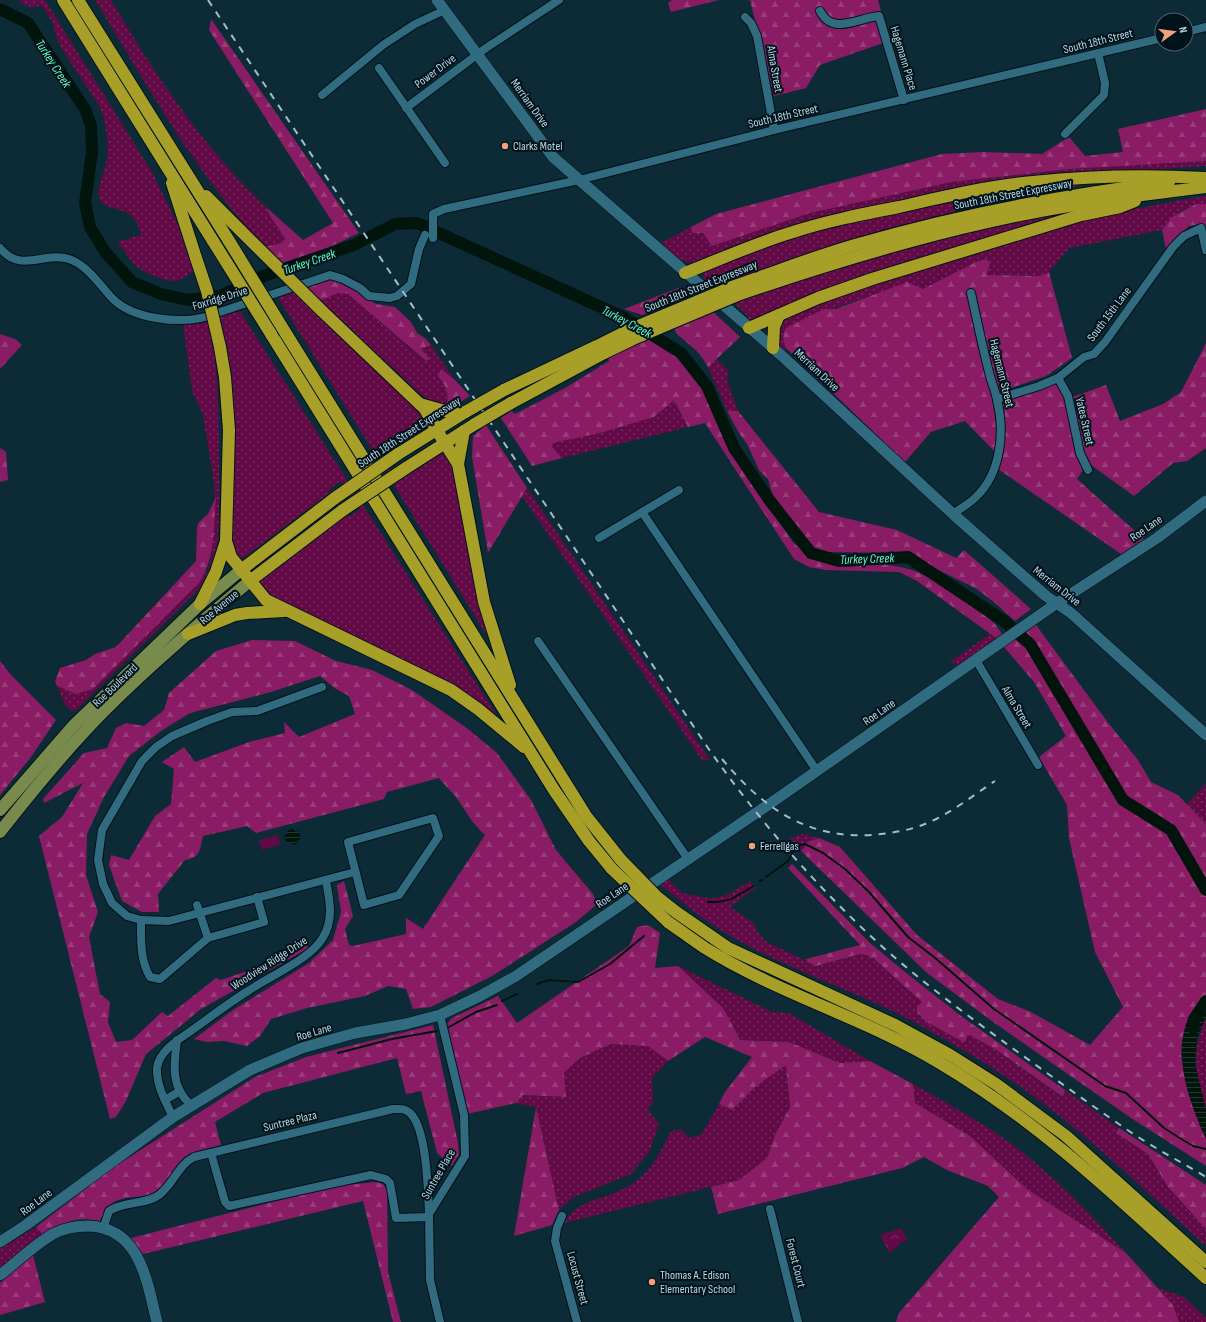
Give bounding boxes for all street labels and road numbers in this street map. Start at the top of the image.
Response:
street label: Hagemann Place [887,24,920,92]
street label: South 18th Street [1062,26,1135,57]
street label: Alma Street [763,44,786,94]
street label: Power Drive [412,51,459,92]
street label: Merriam Drive [507,76,552,131]
street label: South 18th Street [747,101,820,132]
street label: South 18th Street Expressway [953,176,1074,213]
street label: South 18th Street Expressway [643,257,760,316]
street label: Foxridge Drive [191,283,250,314]
street label: South 15th Lane [1084,284,1135,345]
street label: Hagemann Street [986,337,1017,409]
street label: Merriam Drive [791,346,842,395]
street label: South 18th Street Expressway [355,393,464,471]
street label: Yates Street [1072,396,1097,447]
street label: Roe Lane [1127,512,1166,545]
street label: Merriam Drive [1030,563,1084,610]
street label: Roe Avenue [197,587,242,628]
street label: Roe Boulevard [90,660,141,710]
street label: Alma Street [998,682,1035,732]
street label: Roe Lane [860,696,899,729]
street label: Roe Lane [593,879,632,912]
street label: Woodview Ridge Drive [228,933,310,994]
street label: Roe Lane [295,1020,334,1045]
street label: Suntree Plaza [262,1108,319,1135]
street label: Suntree Place [418,1146,459,1202]
street label: Roe Lane [17,1185,55,1219]
street label: Forest Court [782,1237,809,1290]
street label: Locust Street [563,1250,592,1307]

